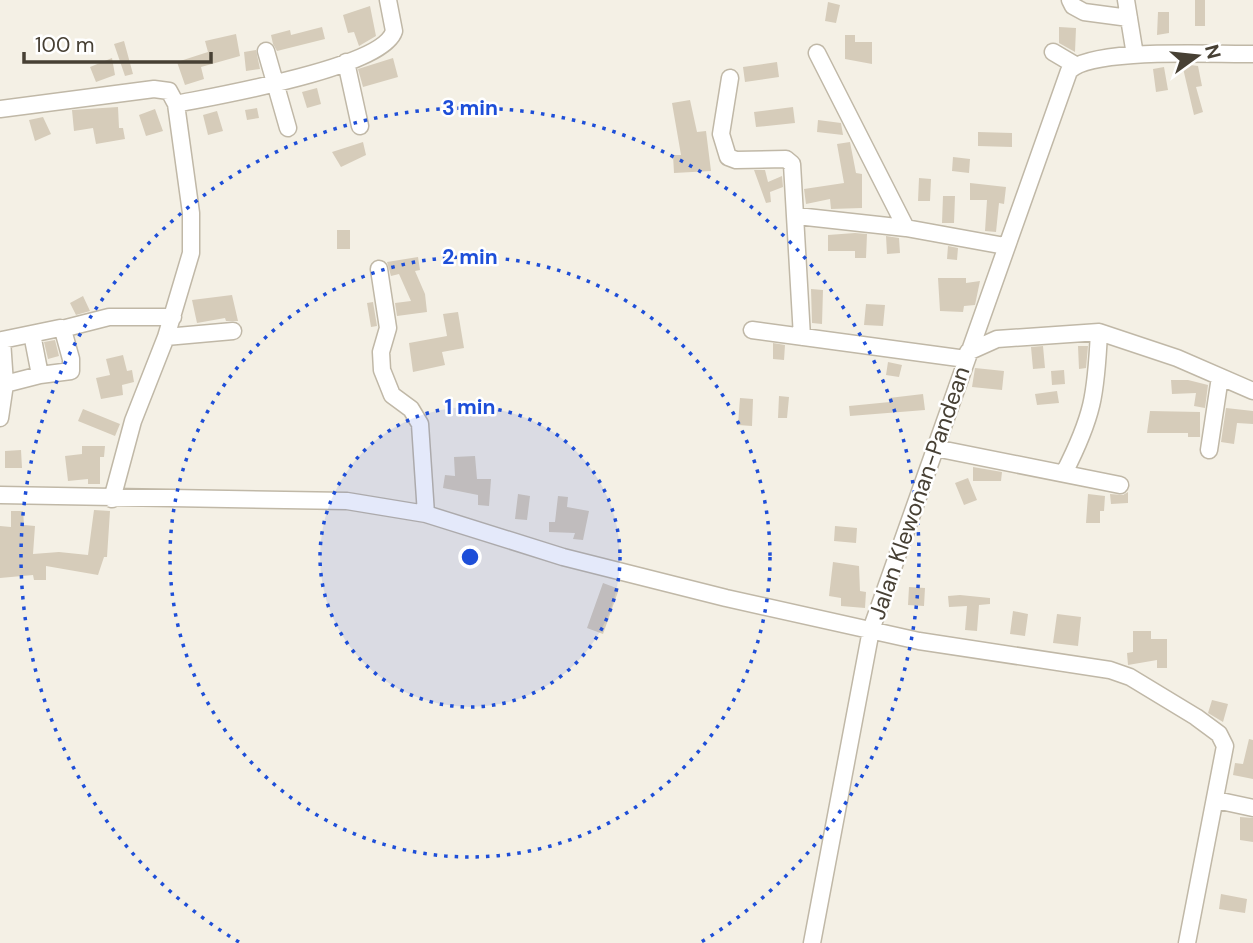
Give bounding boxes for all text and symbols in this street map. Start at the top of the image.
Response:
scale bar [24,21,212,65]
north arrow [1162,21,1232,91]
text: 100 m [35,31,95,59]
text: N [1199,42,1227,62]
text: 3 min [442,94,498,122]
text: 2 min [442,243,498,271]
street label: Jalan Klewonan-Pandean [862,362,976,624]
text: 1 min [444,393,496,421]
centre of rings [458,545,482,569]

